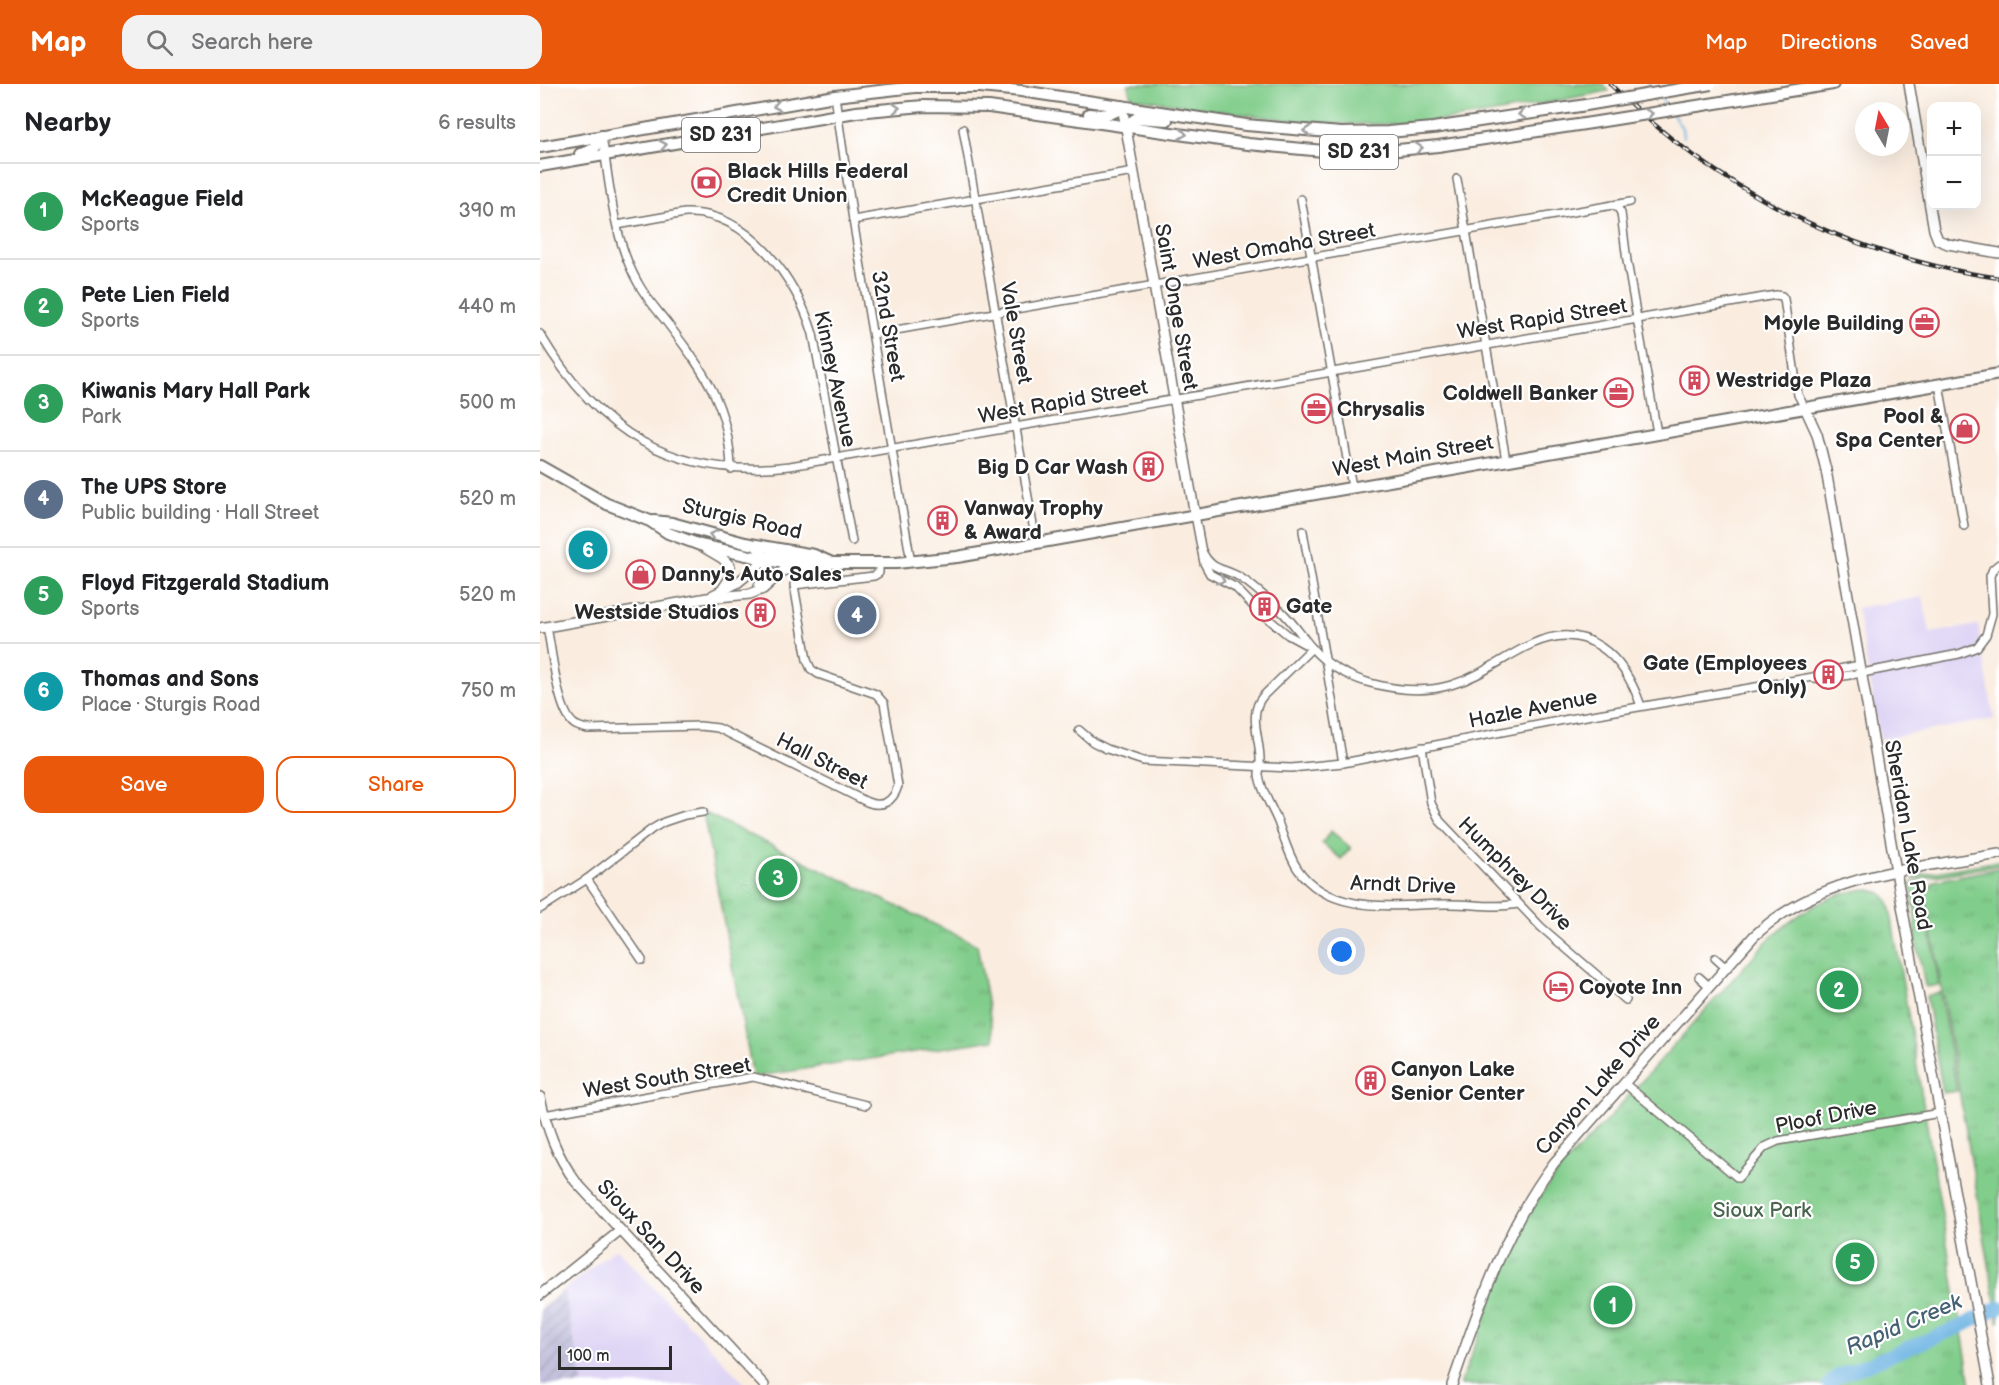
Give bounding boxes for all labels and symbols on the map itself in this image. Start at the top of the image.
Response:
one-way arrow [772,99,782,112]
one-way arrow [891,102,900,115]
north arrow [1855,102,1909,156]
one-way arrow [1517,108,1527,120]
one-way arrow [1644,108,1654,121]
road number: SD 231 [682,118,760,152]
one-way arrow [1303,125,1312,138]
one-way arrow [1179,128,1188,140]
road number: SD 231 [1320,135,1398,169]
one-way arrow [657,139,667,152]
one-way arrow [1414,142,1424,155]
place label: Black Hills Federal Credit Union [727,159,908,208]
bank icon: Black Hills Federal Credit Union [690,167,722,199]
street label: West Omaha Street [1191,218,1378,274]
street label: Saint Onge Street [1149,222,1203,393]
street label: 32nd Street [866,269,910,384]
street label: Vale Street [995,280,1037,386]
street label: West Rapid Street [1455,293,1629,345]
office icon: Moyle Building [1909,307,1941,339]
street label: Kinney Avenue [808,309,862,449]
place label: Moyle Building [1763,311,1904,336]
building icon: Westridge Plaza [1679,364,1711,396]
place label: Westridge Plaza [1716,368,1872,393]
street label: West Rapid Street [976,375,1150,429]
office icon: Coldwell Banker [1603,377,1635,409]
place label: Coldwell Banker [1443,381,1599,406]
office icon: Chrysalis [1300,393,1332,425]
place label: Chrysalis [1337,397,1425,422]
place label: Pool & Spa Center [1836,404,1945,453]
shop icon: Pool & Spa Center [1949,412,1981,444]
street label: West Main Street [1331,429,1496,482]
building icon: Big D Car Wash [1133,451,1165,483]
place label: Big D Car Wash [977,455,1128,480]
street label: Sturgis Road [680,493,804,545]
place label: Vanway Trophy & Award [964,496,1103,545]
building icon: Vanway Trophy & Award [927,504,959,536]
pin: 6 [568,528,608,572]
one-way arrow [708,530,719,542]
shop icon: Danny's Auto Sales [624,558,656,590]
place label: Danny's Auto Sales [661,562,842,587]
one-way arrow [1215,572,1226,584]
building icon: Gate [1249,590,1281,622]
pin: 4 [838,592,876,638]
place label: Gate [1286,594,1332,619]
building icon: Westside Studios [744,596,776,628]
place label: Westside Studios [575,600,739,625]
place label: Gate (Employees Only) [1643,651,1807,700]
building icon: Gate (Employees Only) [1812,659,1844,691]
street label: Hazle Avenue [1467,684,1599,734]
street label: Hall Street [772,727,872,795]
street label: Sheridan Lake Road [1879,738,1937,932]
street label: Humphrey Drive [1453,812,1577,936]
pin: 3 [758,856,798,900]
street label: Arndt Drive [1350,871,1456,899]
your location [1327,937,1356,966]
pin: 2 [1820,968,1858,1012]
hotel icon: Coyote Inn [1542,971,1574,1003]
place label: Coyote Inn [1579,975,1682,1000]
street label: Canyon Lake Drive [1530,1010,1666,1160]
street label: West South Street [581,1052,753,1104]
place label: Canyon Lake Senior Center [1391,1057,1525,1106]
building icon: Canyon Lake Senior Center [1354,1065,1386,1097]
street label: Ploof Drive [1773,1095,1879,1139]
street label: Sioux San Drive [592,1175,710,1299]
park label: Sioux Park [1713,1198,1812,1223]
pin: 5 [1836,1240,1874,1284]
pin: 1 [1594,1282,1632,1328]
water label: Rapid Creek [1842,1288,1967,1362]
scale bar [558,1343,672,1370]

